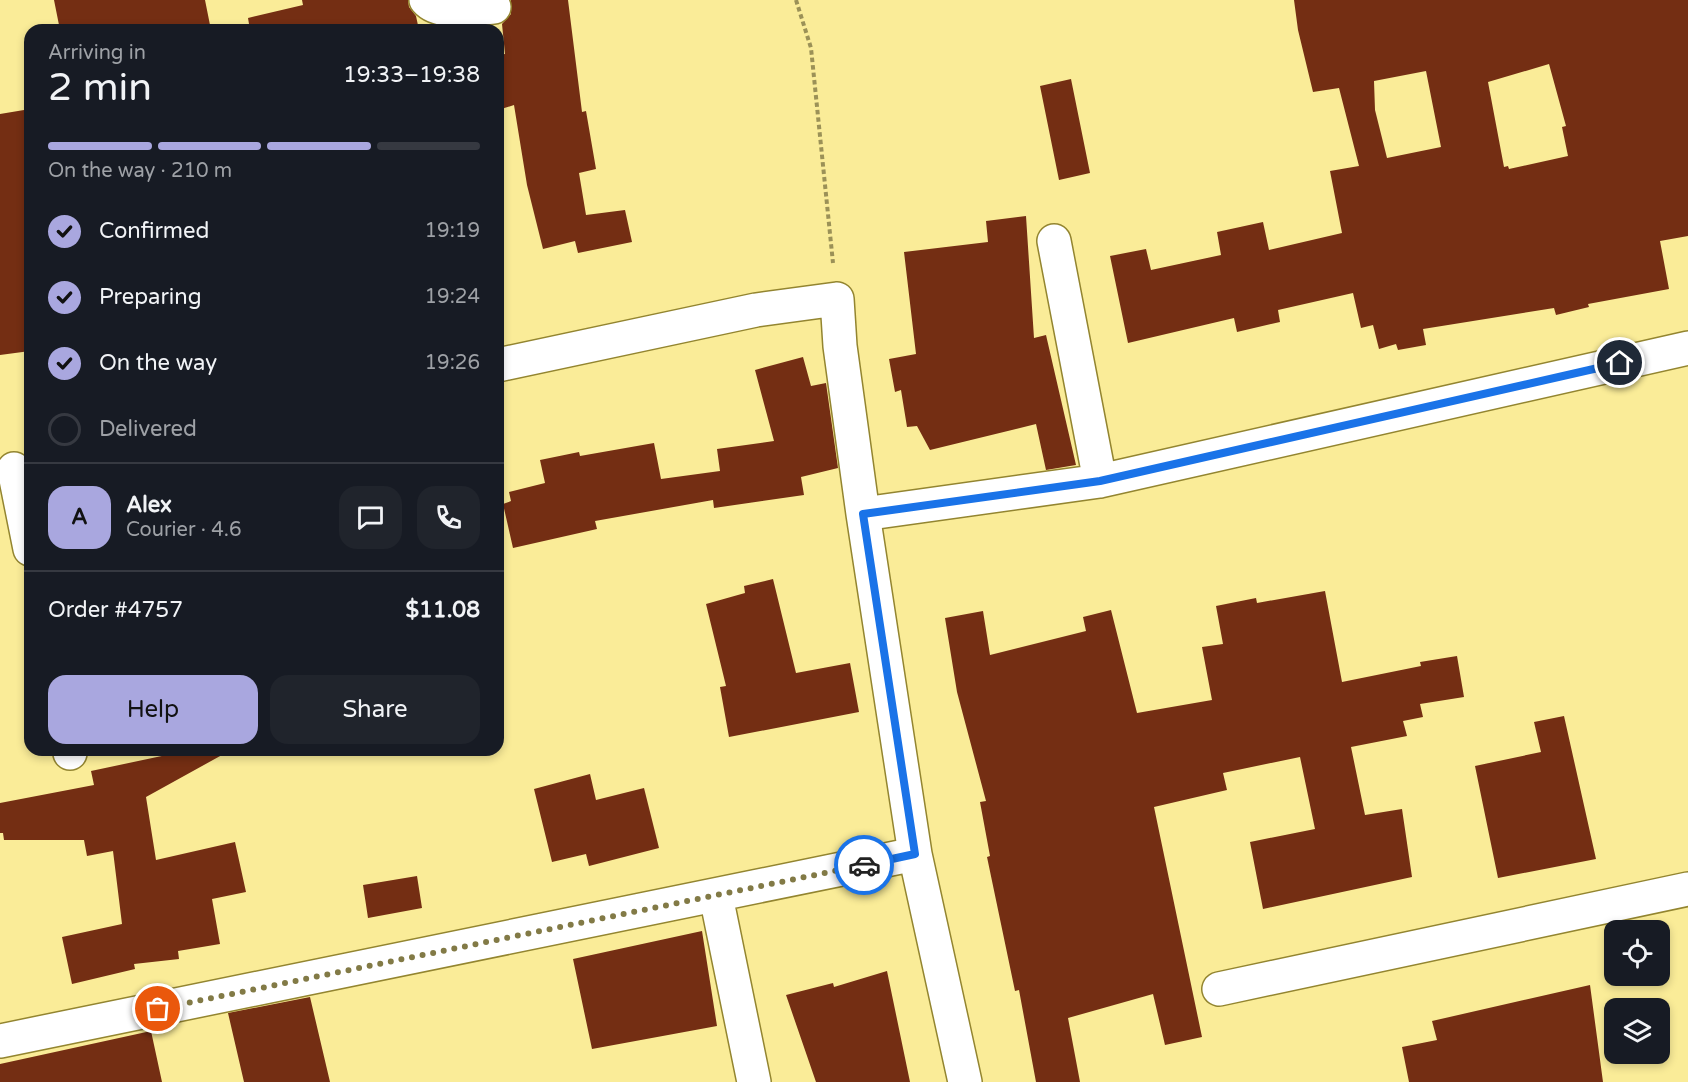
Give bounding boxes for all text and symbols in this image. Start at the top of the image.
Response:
text: Arriving in [48,41,146,65]
text: 19:33–19:38 [343,62,480,88]
text: 2 min [48,64,152,111]
text: On the way · 210 m [48,159,232,183]
icon: check [48,215,81,248]
text: Confirmed [99,218,209,244]
text: 19:19 [425,219,480,243]
icon: check [48,281,81,314]
text: Preparing [99,284,202,310]
text: 19:24 [425,285,480,309]
pin [1594,337,1645,388]
icon: home [1603,346,1636,379]
icon: check [48,347,81,380]
text: On the way [99,350,217,376]
text: 19:26 [425,351,480,375]
text: Delivered [99,416,197,442]
button: chat [339,486,402,549]
button: phone [417,486,480,549]
text: Alex [126,492,172,518]
text: A [71,504,88,530]
text: Courier · 4.6 [126,518,241,542]
text: Order #4757 [48,597,183,623]
text: $11.08 [405,597,480,623]
button: Help [48,675,258,744]
button: Share [270,675,480,744]
courier [834,835,894,895]
icon: car [848,849,881,882]
map controls [1604,920,1670,1064]
button: locate [1604,920,1670,986]
pin [132,983,183,1034]
icon: bag [141,992,174,1025]
button: layers [1604,998,1670,1064]

